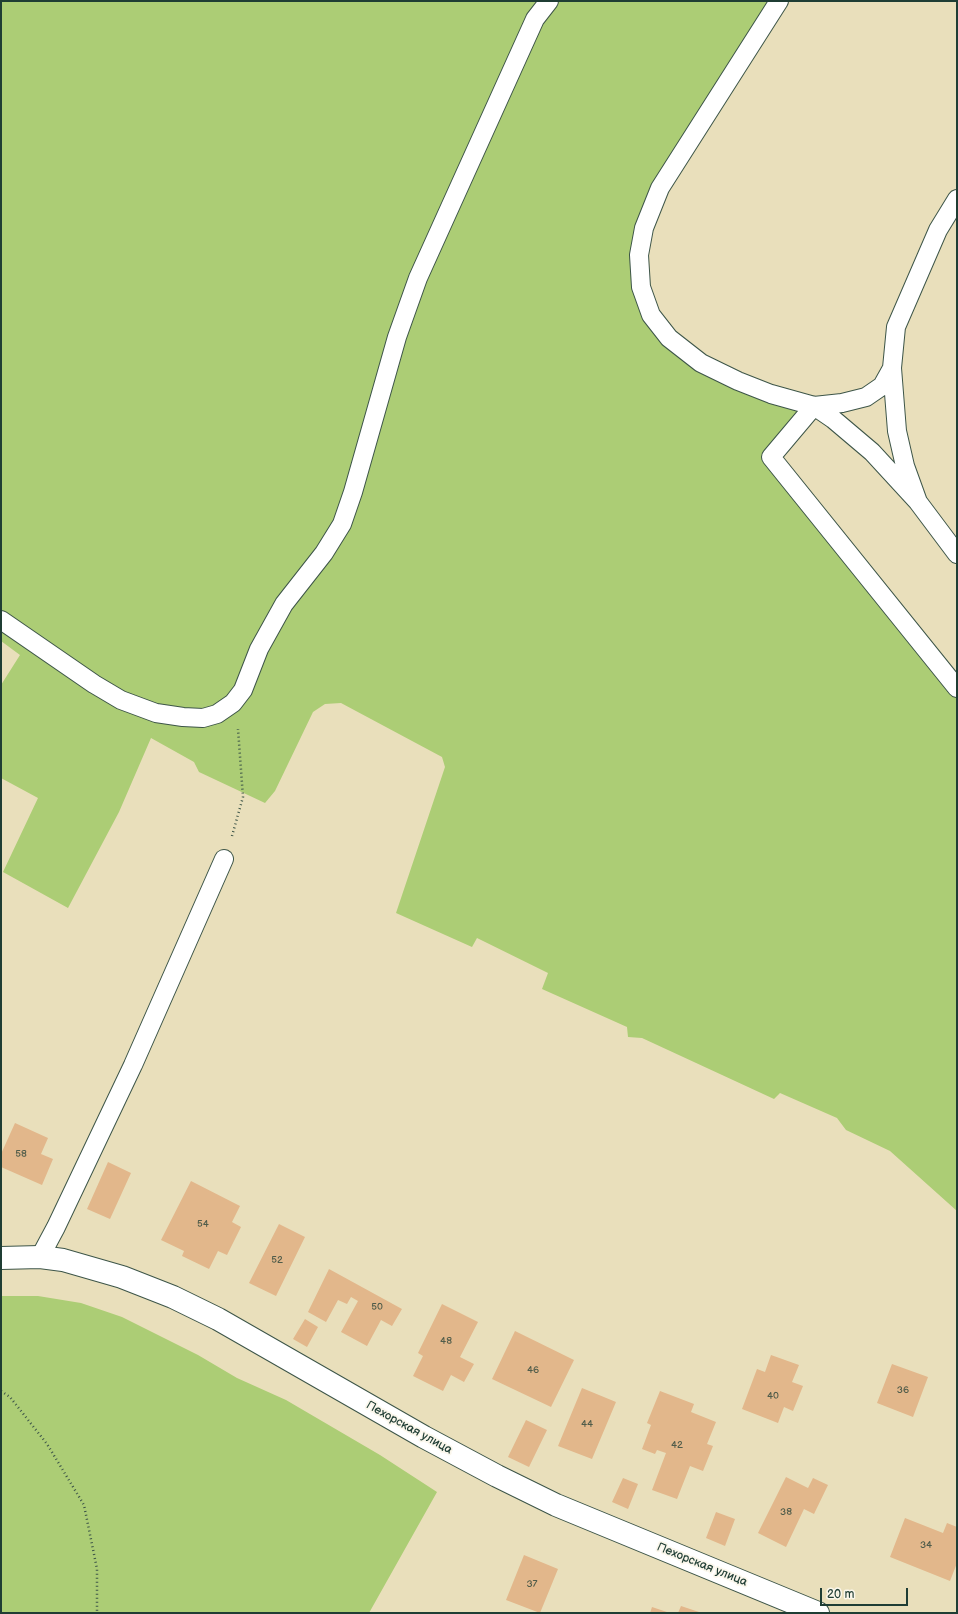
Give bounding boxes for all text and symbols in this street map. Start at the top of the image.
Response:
house number: 58 [15,1148,27,1160]
house number: 54 [197,1218,209,1230]
house number: 52 [271,1254,283,1266]
house number: 50 [371,1301,383,1313]
house number: 48 [440,1335,452,1347]
house number: 46 [527,1364,539,1376]
house number: 36 [897,1384,909,1396]
house number: 40 [767,1390,779,1402]
street label: Пехорская улица [363,1398,455,1458]
house number: 44 [581,1418,593,1430]
house number: 42 [671,1439,683,1451]
house number: 38 [780,1506,792,1518]
house number: 34 [920,1539,932,1551]
street label: Пехорская улица [655,1540,749,1590]
house number: 37 [526,1578,538,1590]
scale bar [822,1580,910,1606]
text: 20 m [827,1587,854,1602]

